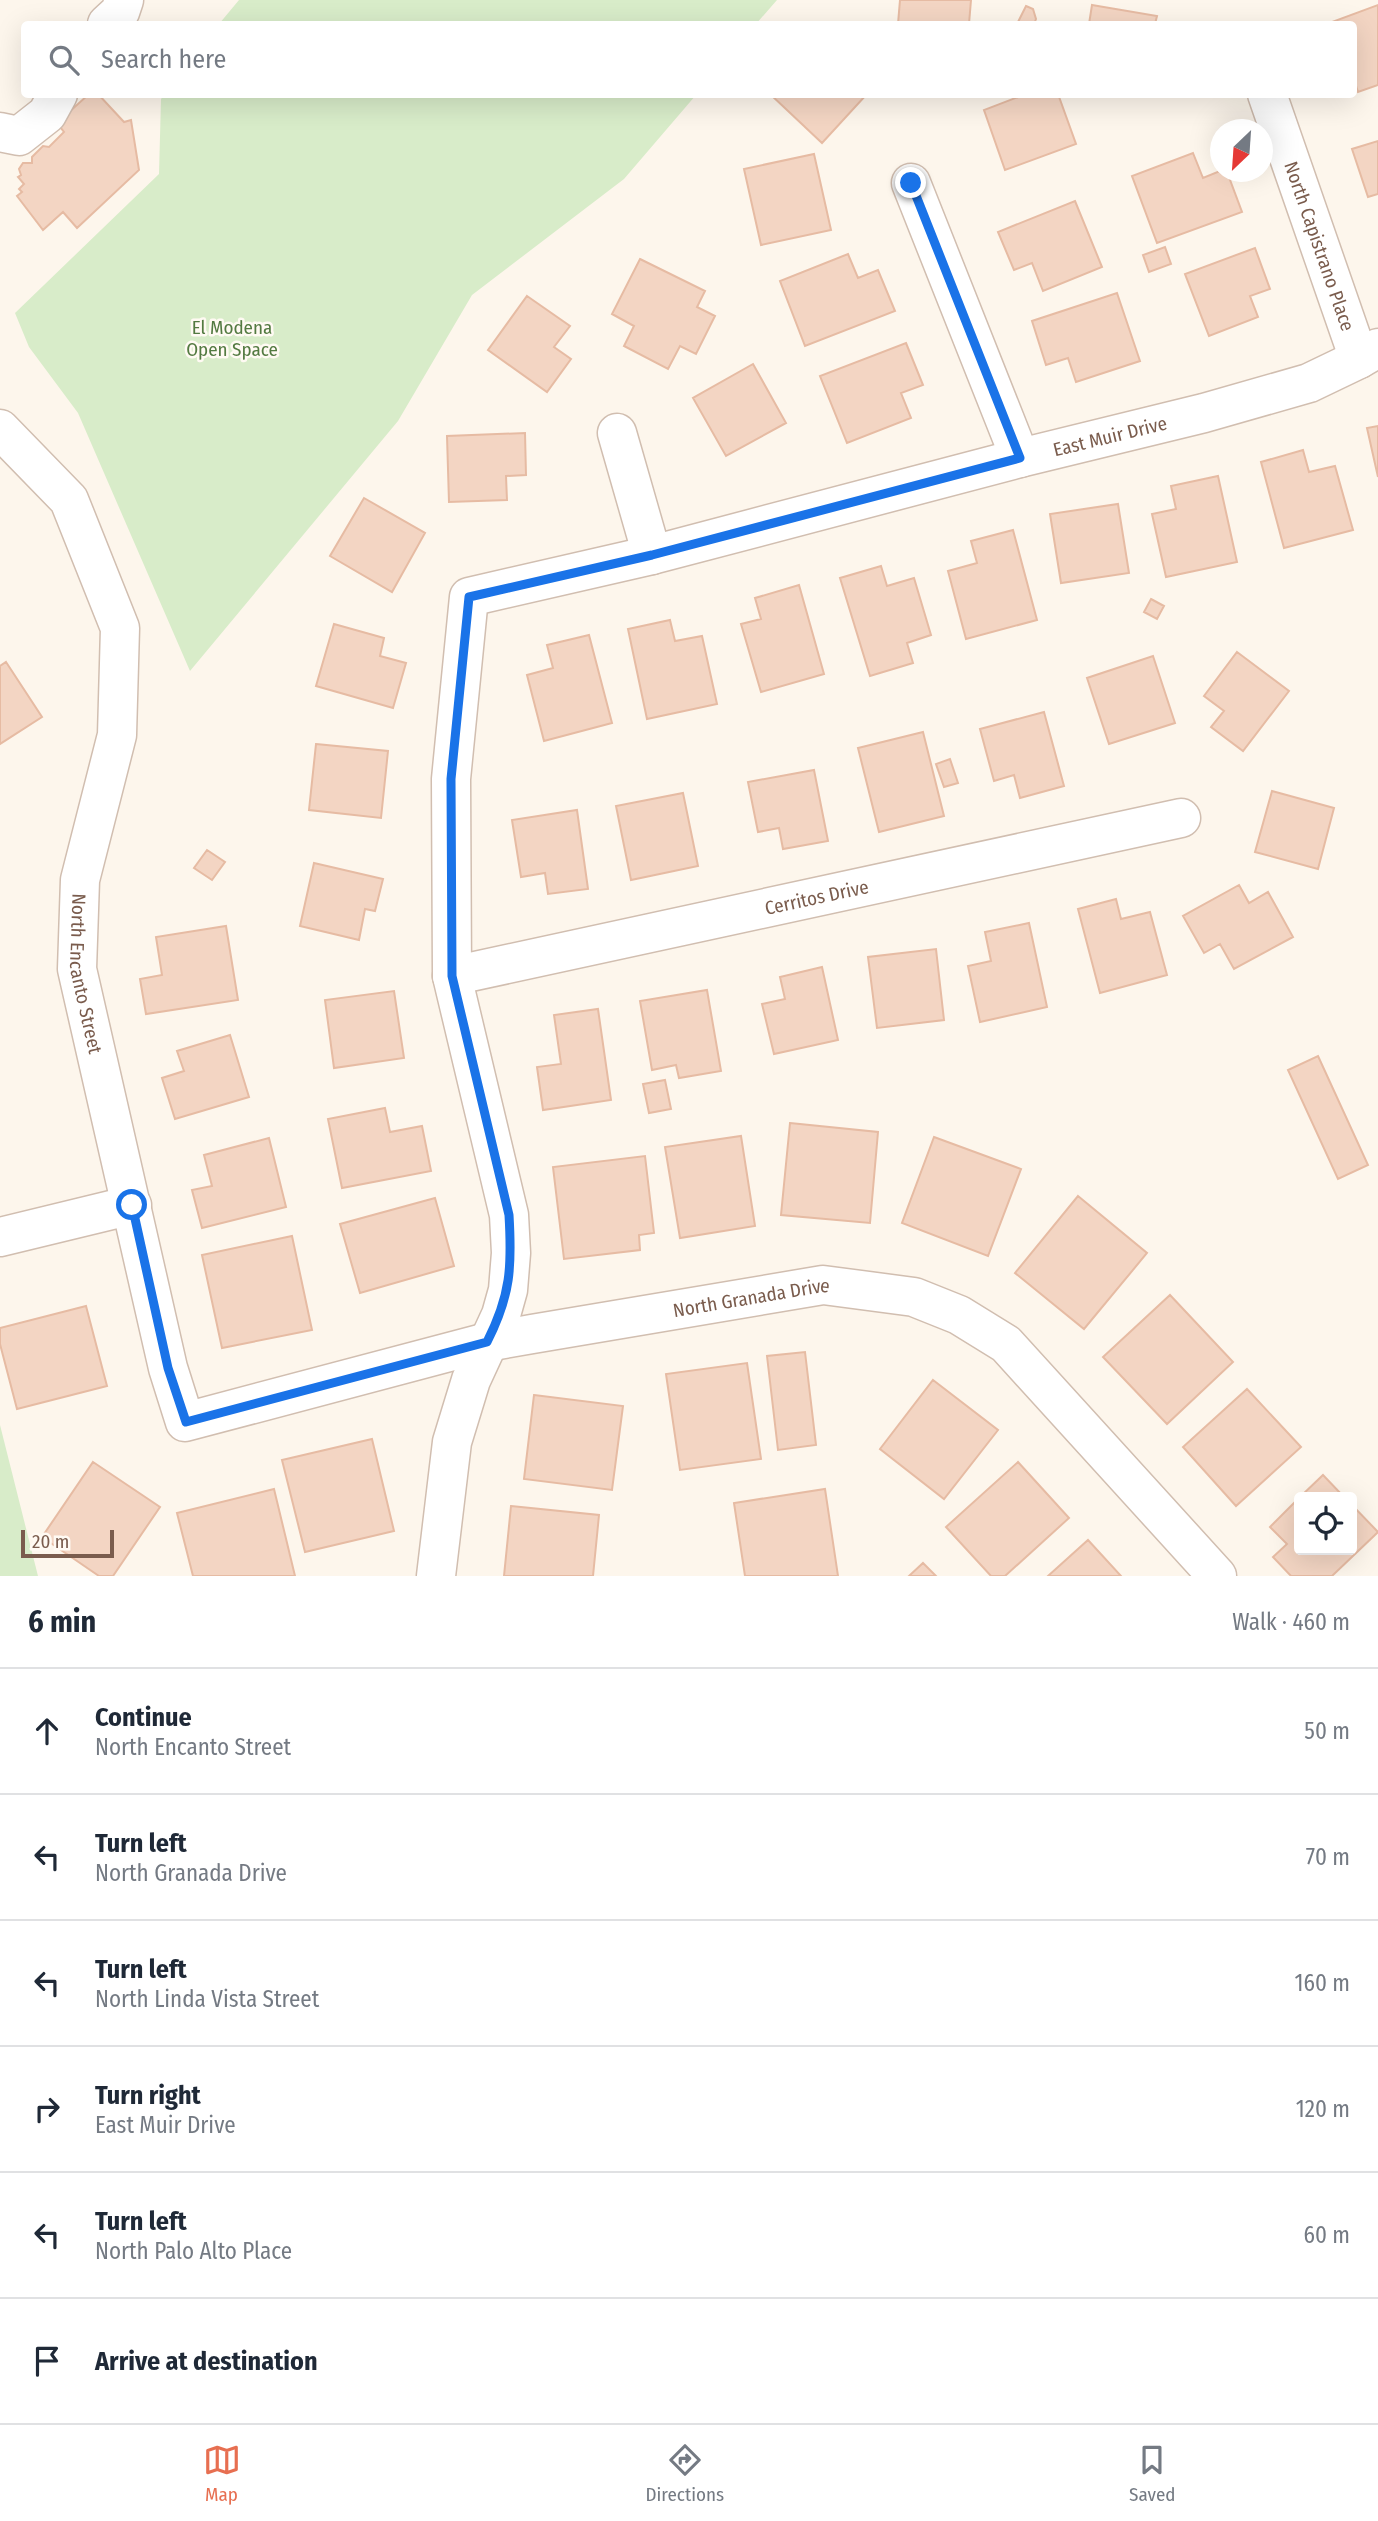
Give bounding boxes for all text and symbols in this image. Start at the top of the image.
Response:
search box [21,21,1357,98]
icon: search [45,41,83,79]
text: Search here [101,44,226,75]
north arrow [1210,119,1273,182]
street label: North Capistrano Place [1280,158,1360,334]
route end [895,167,926,198]
park label: El Modena Open Space [186,316,278,361]
street label: East Muir Drive [1051,411,1169,461]
street label: Cerritos Drive [763,875,871,919]
street label: North Encanto Street [66,893,108,1057]
route start [116,1189,147,1220]
street label: North Granada Drive [671,1273,831,1322]
map controls [1294,1492,1357,1555]
button: locate [1294,1492,1357,1555]
scale bar [21,1527,114,1559]
text: 20 m [32,1530,69,1553]
text: 6 min [28,1604,96,1640]
text: Walk · 460 m [1232,1608,1350,1636]
text: Continue [95,1702,192,1733]
icon: ahead [28,1712,66,1750]
text: 50 m [1304,1717,1350,1745]
text: North Encanto Street [95,1733,291,1761]
text: Turn left [95,1828,187,1859]
icon: left [28,1838,66,1876]
text: 70 m [1306,1843,1350,1871]
text: North Granada Drive [95,1859,287,1887]
text: Turn left [95,1954,187,1985]
icon: left [28,1964,66,2002]
text: 160 m [1295,1969,1350,1997]
text: North Linda Vista Street [95,1985,319,2013]
text: Turn right [95,2080,201,2111]
icon: right [28,2090,66,2128]
text: 120 m [1296,2095,1350,2123]
text: East Muir Drive [95,2111,236,2139]
text: Turn left [95,2206,187,2237]
icon: left [28,2216,66,2254]
text: 60 m [1304,2221,1350,2249]
text: North Palo Alto Place [95,2237,292,2265]
icon: arrive [28,2342,66,2380]
text: Arrive at destination [95,2346,318,2377]
tab: Map [203,2441,241,2506]
tab: Directions [646,2441,724,2506]
tab: Saved [1129,2441,1175,2506]

